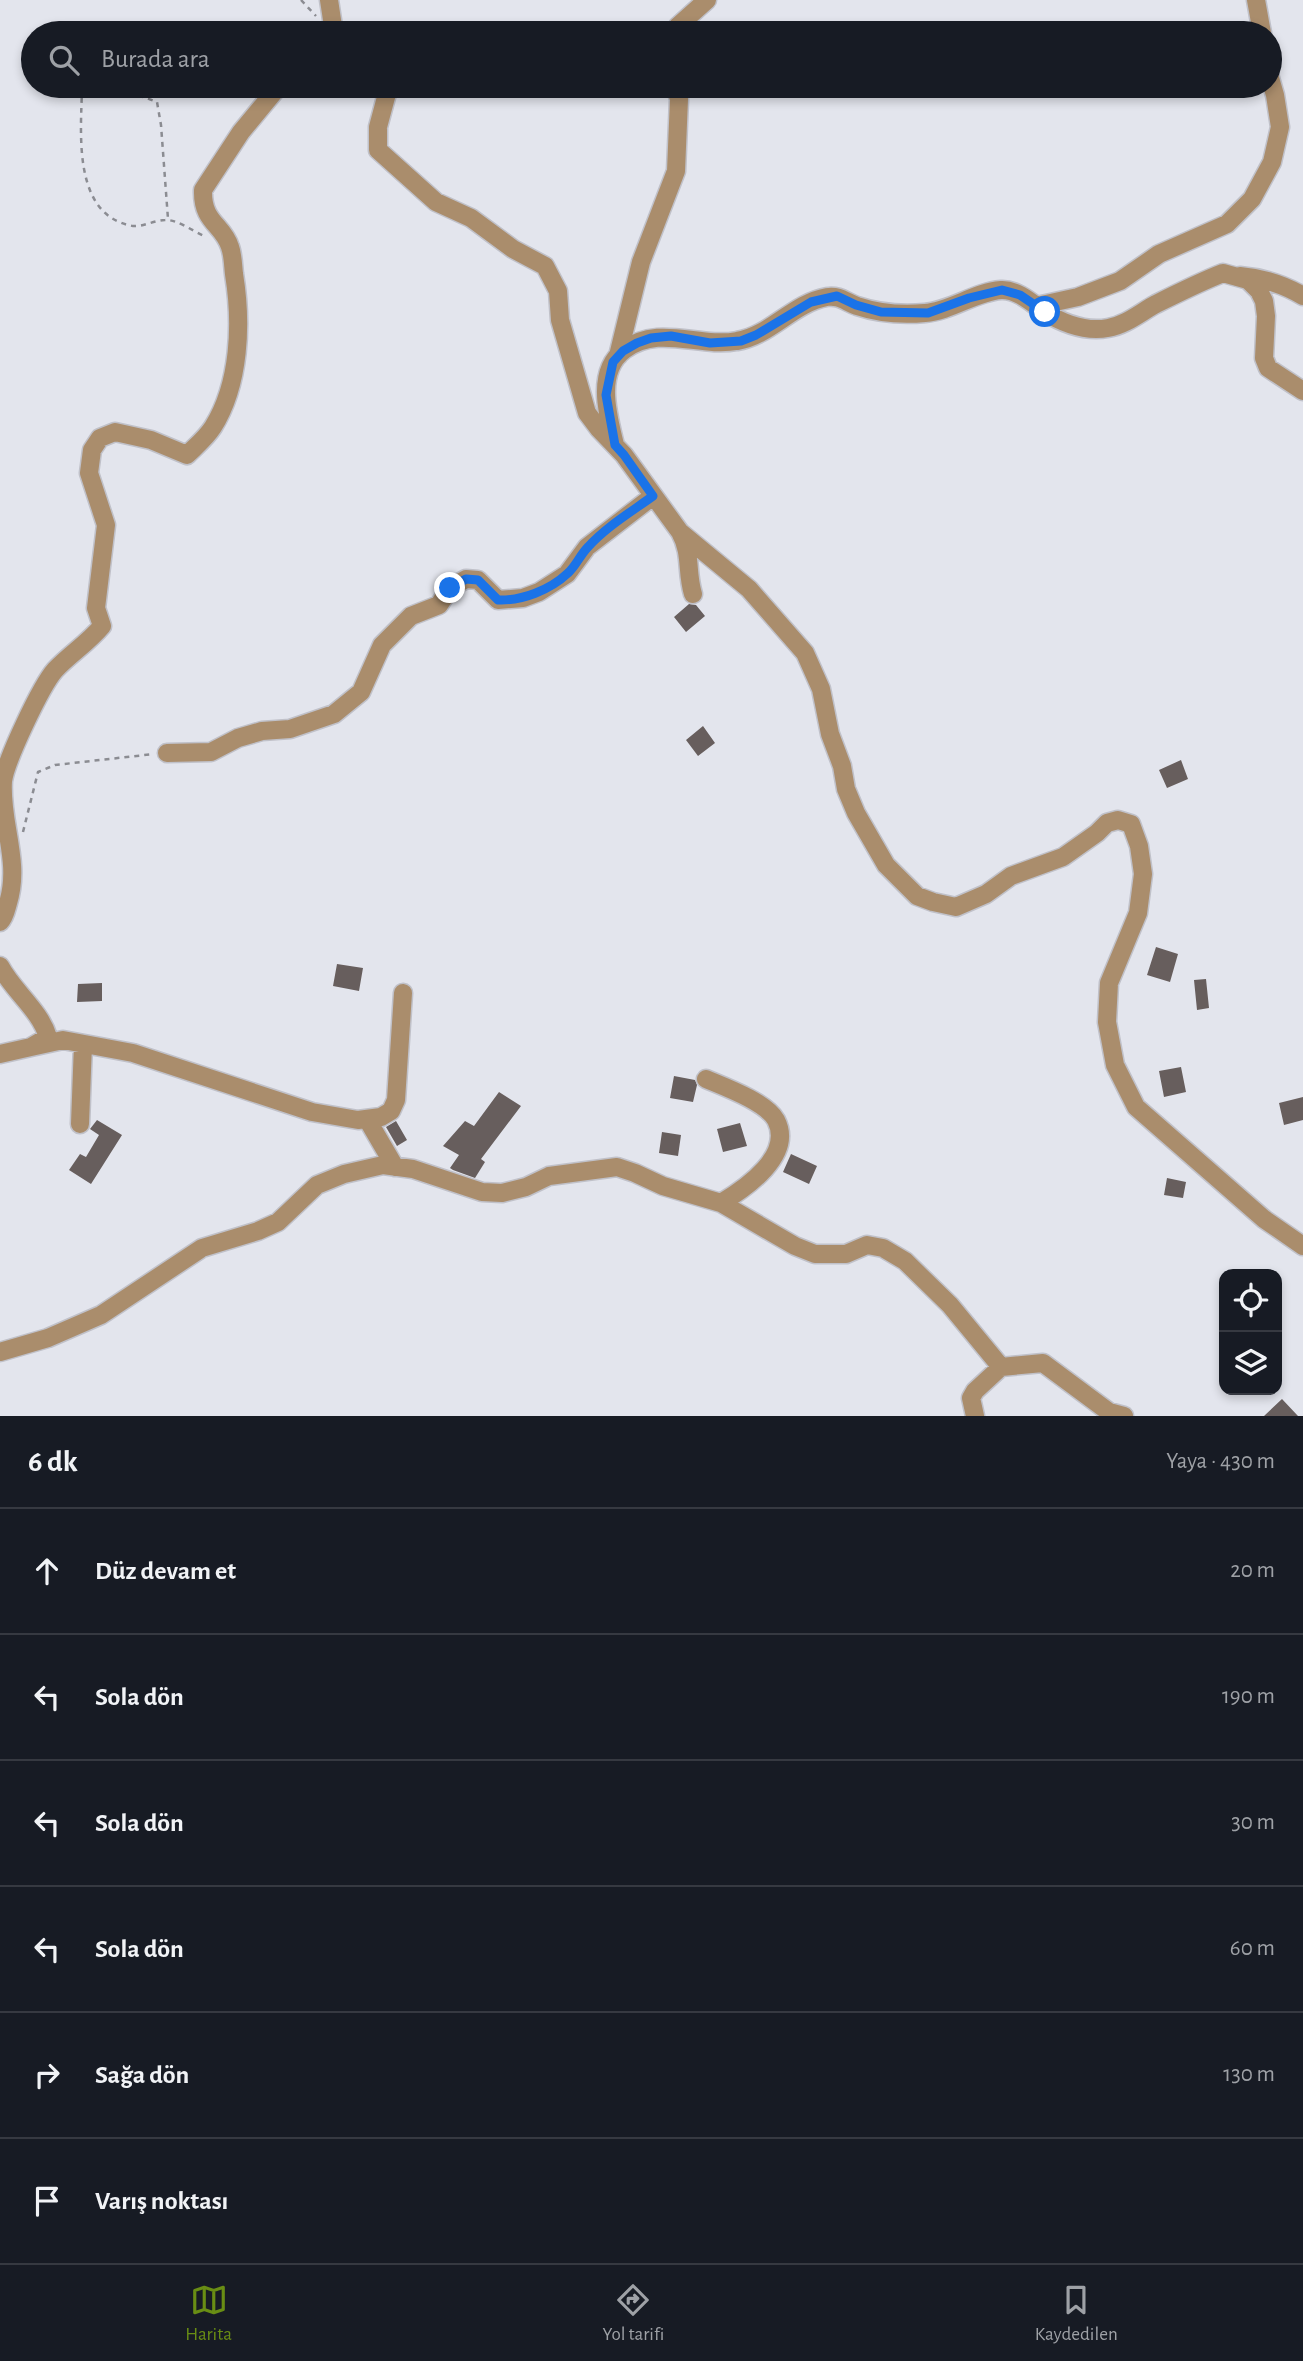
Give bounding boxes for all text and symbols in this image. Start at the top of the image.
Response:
search box [21,21,1282,98]
icon: search [45,41,83,79]
text: Burada ara [101,46,210,72]
route start [1029,296,1060,327]
route end [434,572,465,603]
map controls [1219,1269,1282,1395]
button: locate [1219,1269,1282,1332]
button: layers [1219,1332,1282,1395]
text: 6 dk [28,1447,78,1477]
text: Yaya · 430 m [1166,1450,1275,1473]
icon: ahead [28,1552,66,1590]
text: Düz devam et [95,1558,236,1584]
text: 20 m [1230,1559,1275,1582]
icon: left [28,1678,66,1716]
text: Sola dön [95,1684,184,1710]
text: 190 m [1222,1685,1275,1708]
icon: left [28,1804,66,1842]
text: Sola dön [95,1810,184,1836]
text: 30 m [1231,1811,1275,1834]
icon: left [28,1930,66,1968]
text: Sola dön [95,1936,184,1962]
text: 60 m [1230,1937,1275,1960]
icon: right [28,2056,66,2094]
text: Sağa dön [95,2062,189,2088]
text: 130 m [1223,2063,1275,2086]
icon: arrive [28,2182,66,2220]
text: Varış noktası [95,2188,228,2214]
tab: Harita [185,2281,232,2346]
tab: Yol tarifi [603,2281,664,2346]
tab: Kaydedilen [1035,2281,1118,2346]

